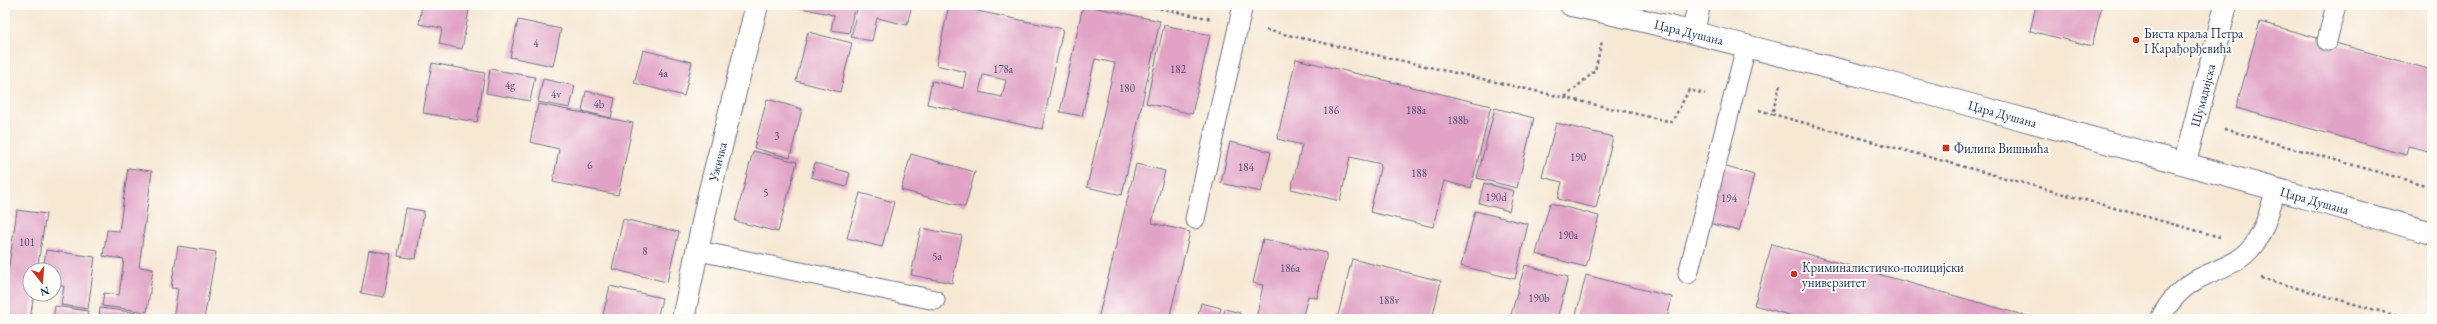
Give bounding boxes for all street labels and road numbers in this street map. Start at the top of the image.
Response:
street label: Цара Душана [1653,15,1726,49]
street label: Шумадијска [2186,61,2219,129]
street label: Цара Душана [1966,96,2040,131]
street label: Ужичка [704,139,731,184]
street label: Цара Душана [2278,182,2352,218]

